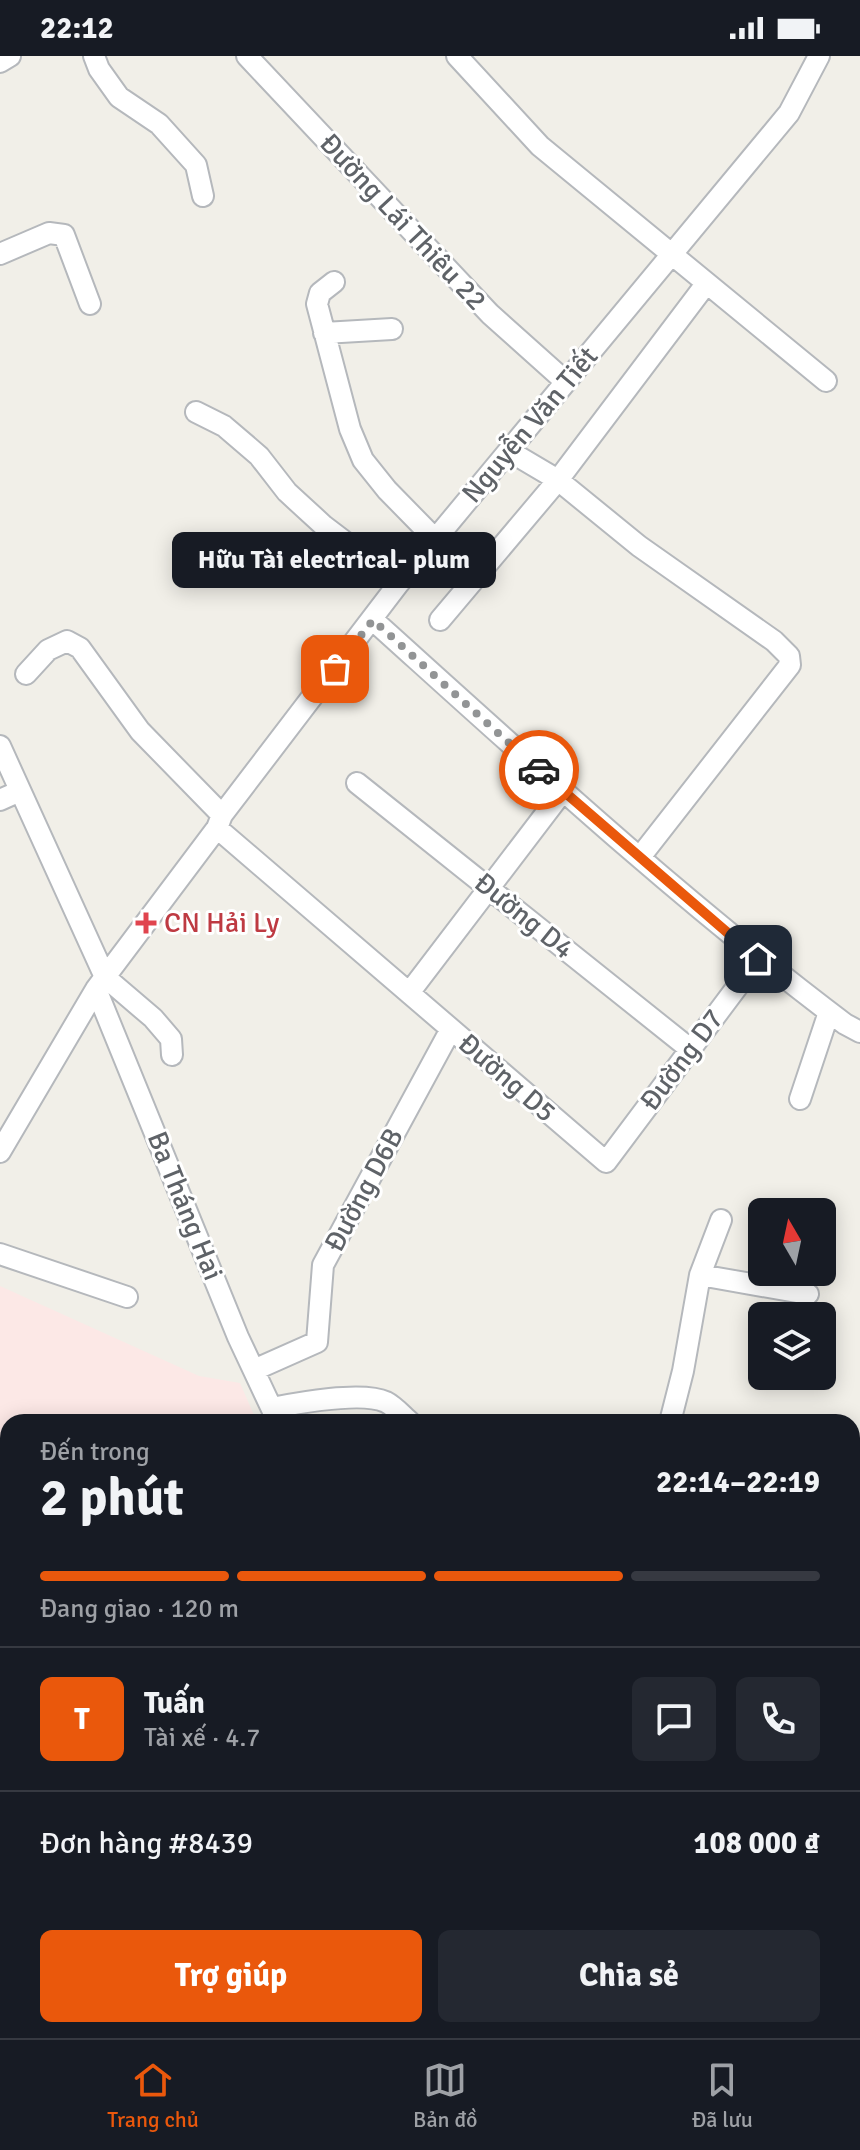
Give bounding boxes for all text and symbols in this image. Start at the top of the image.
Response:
text: 22:12 [40,10,114,47]
street label: Đường Lái Thiêu 22 [312,126,494,318]
street label: Nguyễn Văn Tiết [455,340,605,510]
callout: Hữu Tài electrical- plum [173,533,497,589]
text: Hữu Tài electrical- plum [198,544,470,576]
pin [301,635,369,703]
icon: bag [313,647,357,691]
courier [499,730,579,810]
icon: car [517,748,561,792]
street label: Đường D4 [467,866,581,966]
place label: CN Hải Ly [164,906,279,940]
marker: CN Hải Ly [135,912,157,934]
pin [724,925,792,993]
icon: home [736,937,780,981]
street label: Đường D7 [633,1003,731,1117]
street label: Đường D5 [451,1026,563,1130]
street label: Đường D6B [317,1122,411,1258]
street label: Ba Tháng Hai [140,1127,230,1285]
north arrow [748,1198,836,1286]
map controls [748,1198,836,1390]
button: layers [748,1302,836,1390]
text: Đến trong [40,1436,150,1468]
text: 22:14–22:19 [656,1464,820,1501]
text: 2 phút [40,1466,184,1530]
text: Đang giao · 120 m [40,1593,239,1625]
button: chat [632,1677,716,1761]
button: phone [736,1677,820,1761]
text: Tuấn [144,1685,205,1722]
text: T [74,1701,90,1738]
text: Tài xế · 4.7 [144,1722,260,1754]
text: Đơn hàng #8439 [40,1825,253,1862]
text: 108 000 ₫ [693,1825,820,1862]
button: Trợ giúp [40,1930,422,2022]
button: Chia sẻ [438,1930,820,2022]
tab: Trang chủ [107,2058,199,2133]
tab: Bản đồ [413,2058,478,2133]
tab: Đã lưu [692,2058,753,2133]

